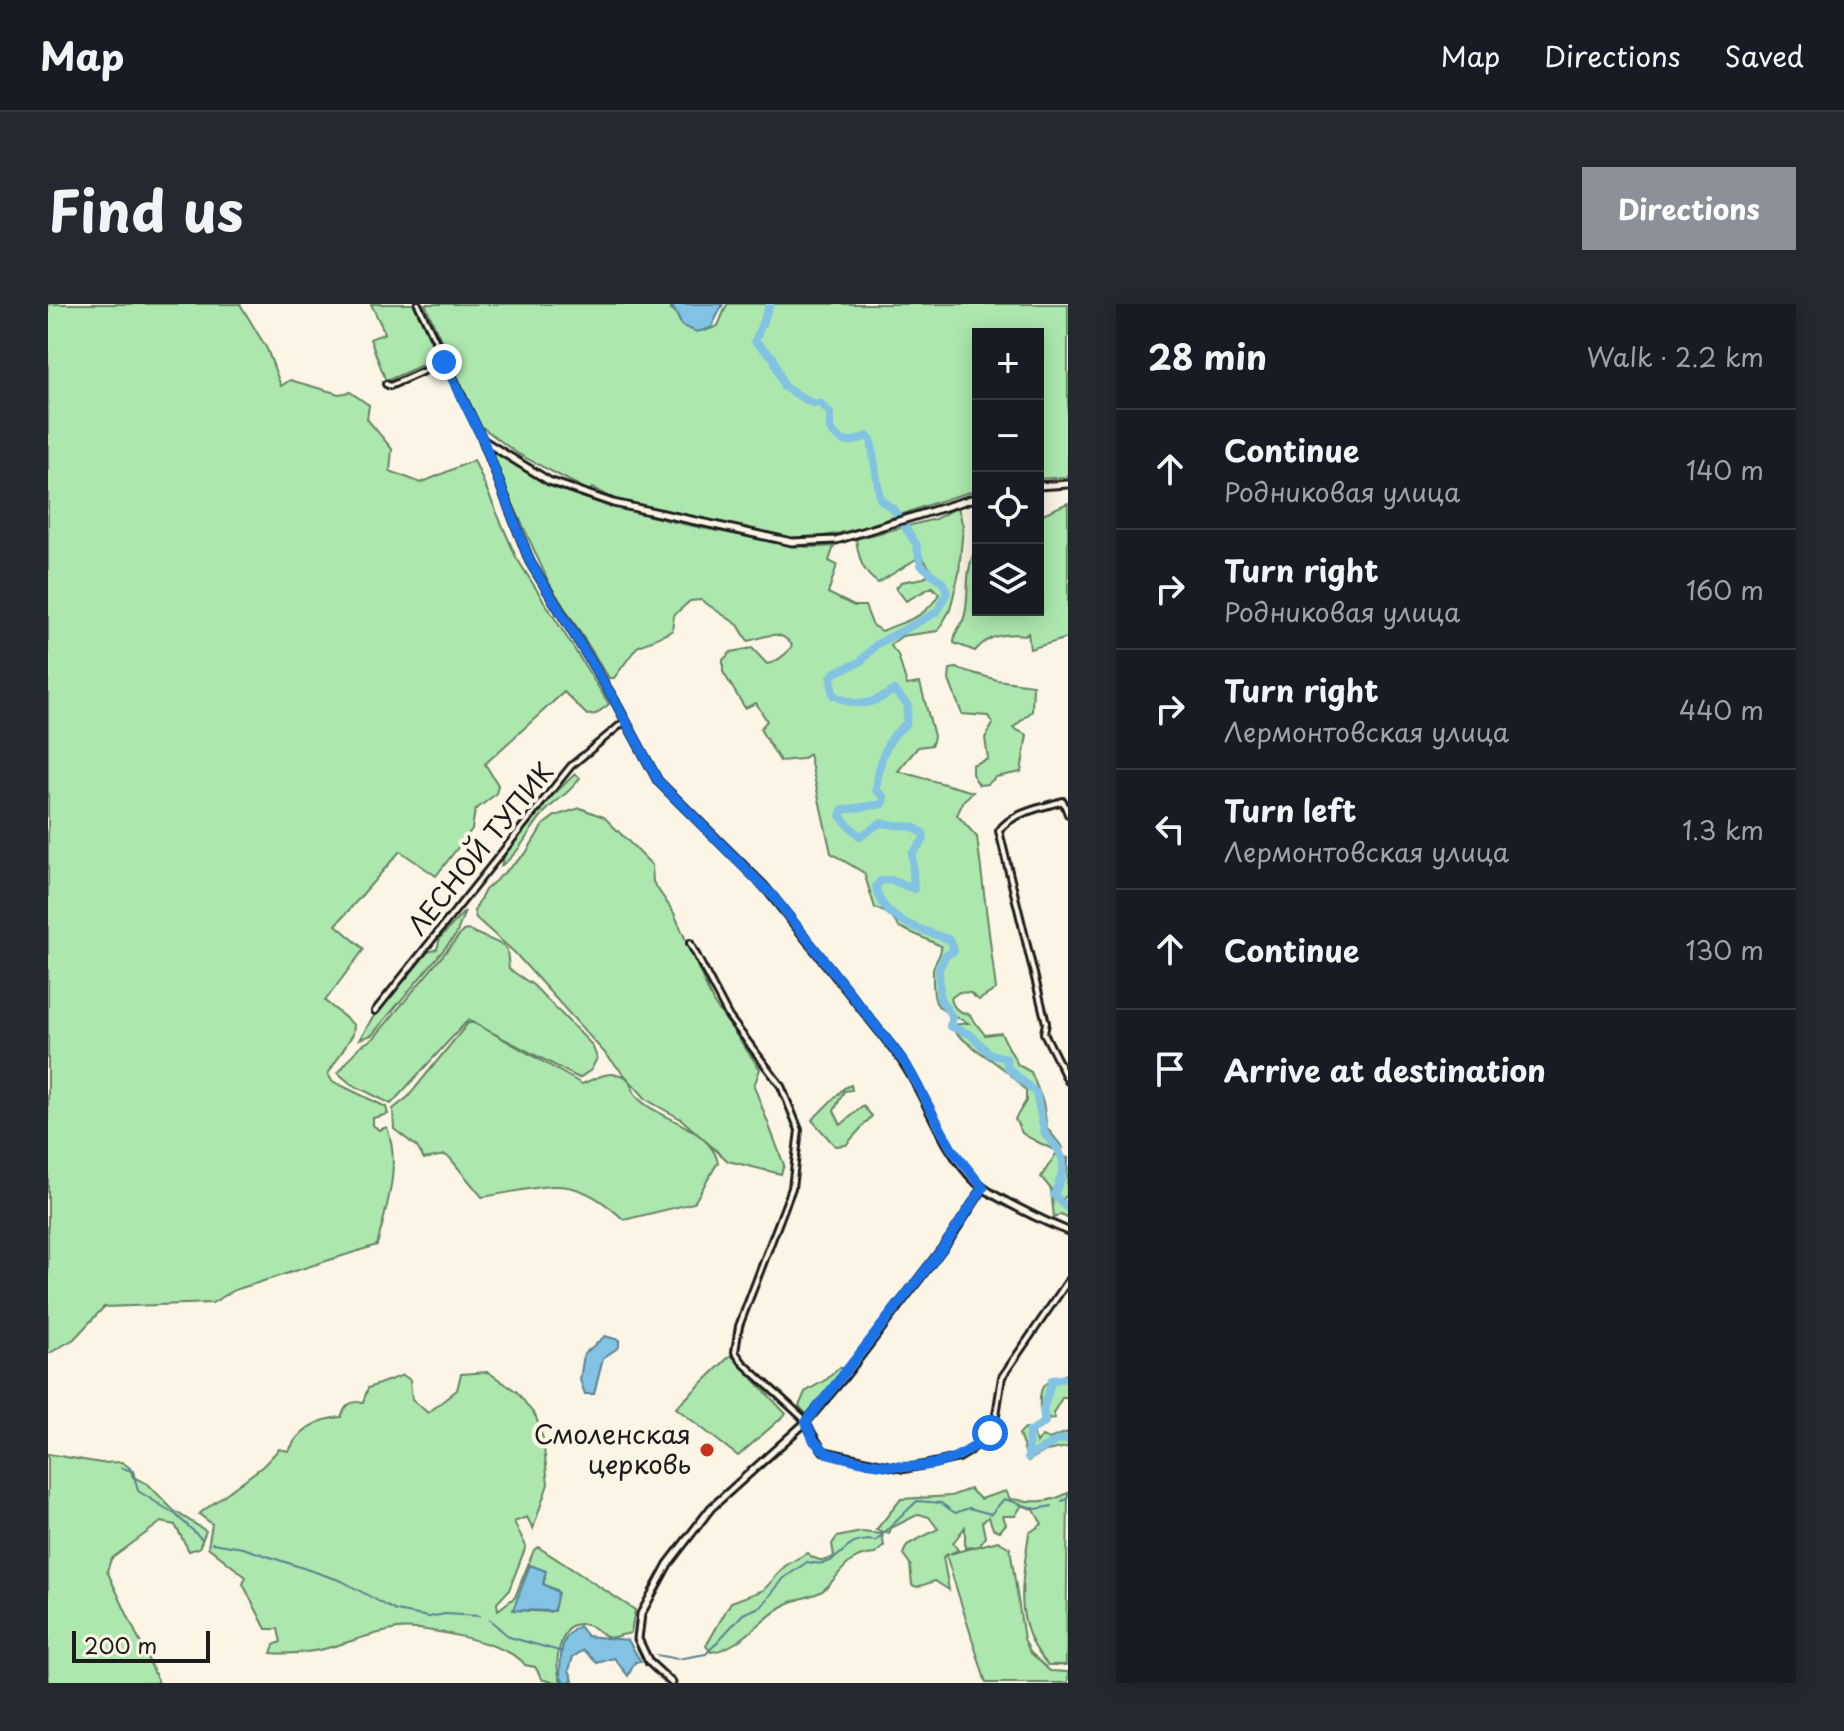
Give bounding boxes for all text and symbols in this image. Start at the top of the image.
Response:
text: Map [40,27,124,84]
text: Map [1441,34,1500,77]
text: Directions [1544,34,1681,77]
text: Saved [1725,34,1804,77]
text: Find us [48,166,244,251]
button: Directions [1582,167,1796,250]
map controls [972,328,1044,616]
button: + [972,328,1044,400]
text: 28 min [1148,330,1267,382]
text: Walk · 2.2 km [1587,337,1764,376]
route end [426,344,462,380]
button: − [972,400,1044,472]
text: Continue [1224,427,1359,472]
icon: ahead [1148,447,1192,491]
text: 140 m [1686,450,1764,489]
button: locate [972,472,1044,544]
text: Родниковая улица [1224,472,1460,511]
button: layers [972,544,1044,616]
text: Turn right [1224,547,1379,592]
icon: right [1148,567,1192,611]
text: 160 m [1686,570,1764,609]
text: Родниковая улица [1224,592,1460,631]
text: Turn right [1224,667,1379,712]
icon: right [1148,687,1192,731]
text: 440 m [1679,690,1764,729]
text: Лермонтовская улица [1224,712,1509,751]
street label: ЛЕСНОЙ ТУПИК [398,753,562,943]
text: Turn left [1224,787,1356,832]
icon: left [1148,807,1192,851]
text: 1.3 km [1682,810,1764,849]
text: Лермонтовская улица [1224,832,1509,871]
icon: ahead [1148,927,1192,971]
text: Continue [1224,927,1359,972]
text: 130 m [1685,930,1764,969]
icon: arrive [1148,1047,1192,1091]
text: Arrive at destination [1224,1047,1546,1092]
place label: Смоленская церковь [534,1414,691,1483]
route start [972,1415,1008,1451]
marker: Смоленская церковь [698,1441,716,1459]
scale bar [72,1627,210,1663]
text: 200 m [84,1628,157,1661]

